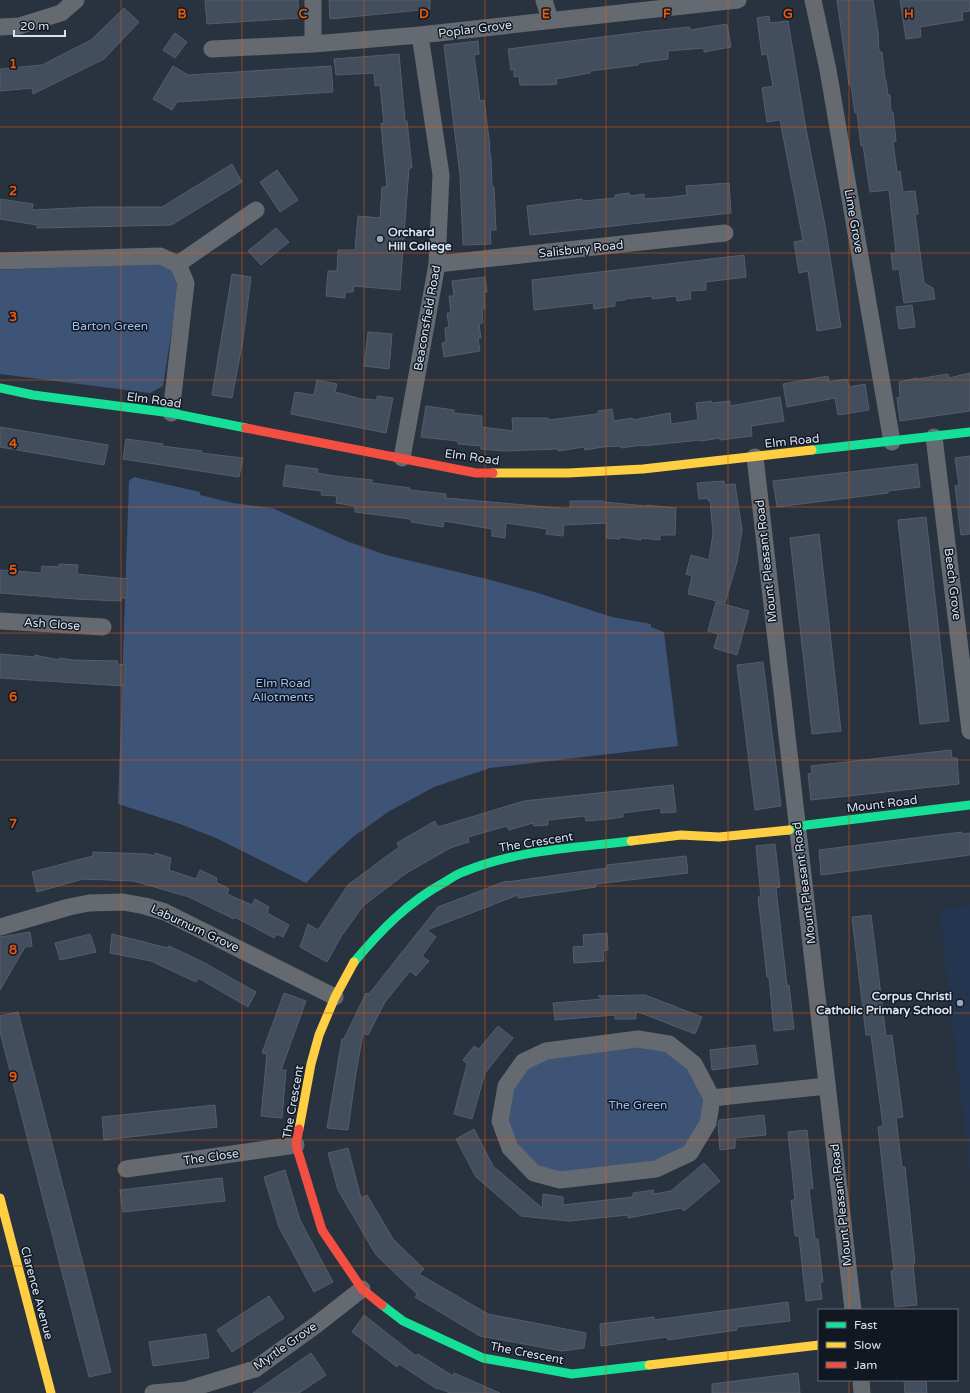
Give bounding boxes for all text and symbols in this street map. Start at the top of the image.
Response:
text: B [177,6,187,22]
text: C [298,6,308,22]
text: D [419,6,429,22]
text: E [542,6,550,22]
text: F [663,6,671,22]
text: G [783,6,793,22]
text: H [904,6,914,22]
scale bar [14,12,65,38]
street label: Poplar Grove [437,18,513,40]
text: 20 m [20,19,49,33]
text: 1 [9,56,17,72]
text: 2 [9,183,17,199]
street label: Lime Grove [841,188,867,254]
place label: Orchard Hill College [388,225,452,254]
marker: Orchard Hill College [375,234,385,244]
street label: Salisbury Road [538,238,624,260]
street label: Beaconsfield Road [411,264,443,372]
text: 3 [9,309,17,325]
park label: Barton Green [72,319,148,333]
street label: Elm Road [126,389,182,411]
street label: Elm Road [764,431,820,451]
text: 4 [9,436,18,452]
street label: Elm Road [444,446,500,468]
street label: Mount Pleasant Road [753,499,779,623]
street label: Beech Grove [942,547,964,621]
text: 5 [9,562,17,578]
street label: Ash Close [23,615,81,633]
park label: Elm Road Allotments [252,676,314,704]
text: 6 [9,689,17,705]
street label: Mount Road [846,793,918,815]
text: 7 [9,816,17,832]
street label: Mount Pleasant Road [790,821,818,945]
street label: The Crescent [498,829,574,855]
street label: Laburnum Grove [149,901,241,955]
text: 8 [9,942,17,958]
place label: Corpus Christi Catholic Primary School [816,989,952,1018]
marker: Corpus Christi Catholic Primary School [955,998,965,1008]
street label: The Crescent [280,1064,306,1140]
text: 9 [9,1069,17,1085]
park label: The Green [609,1098,667,1112]
street label: Mount Pleasant Road [828,1143,854,1267]
street label: The Close [182,1146,240,1168]
street label: Clarence Avenue [18,1245,56,1341]
legend [818,1309,958,1381]
text: Fast [854,1318,878,1332]
street label: Myrtle Grove [251,1319,319,1373]
text: Slow [854,1338,881,1352]
street label: The Crescent [489,1339,565,1367]
text: Jam [854,1358,877,1372]

